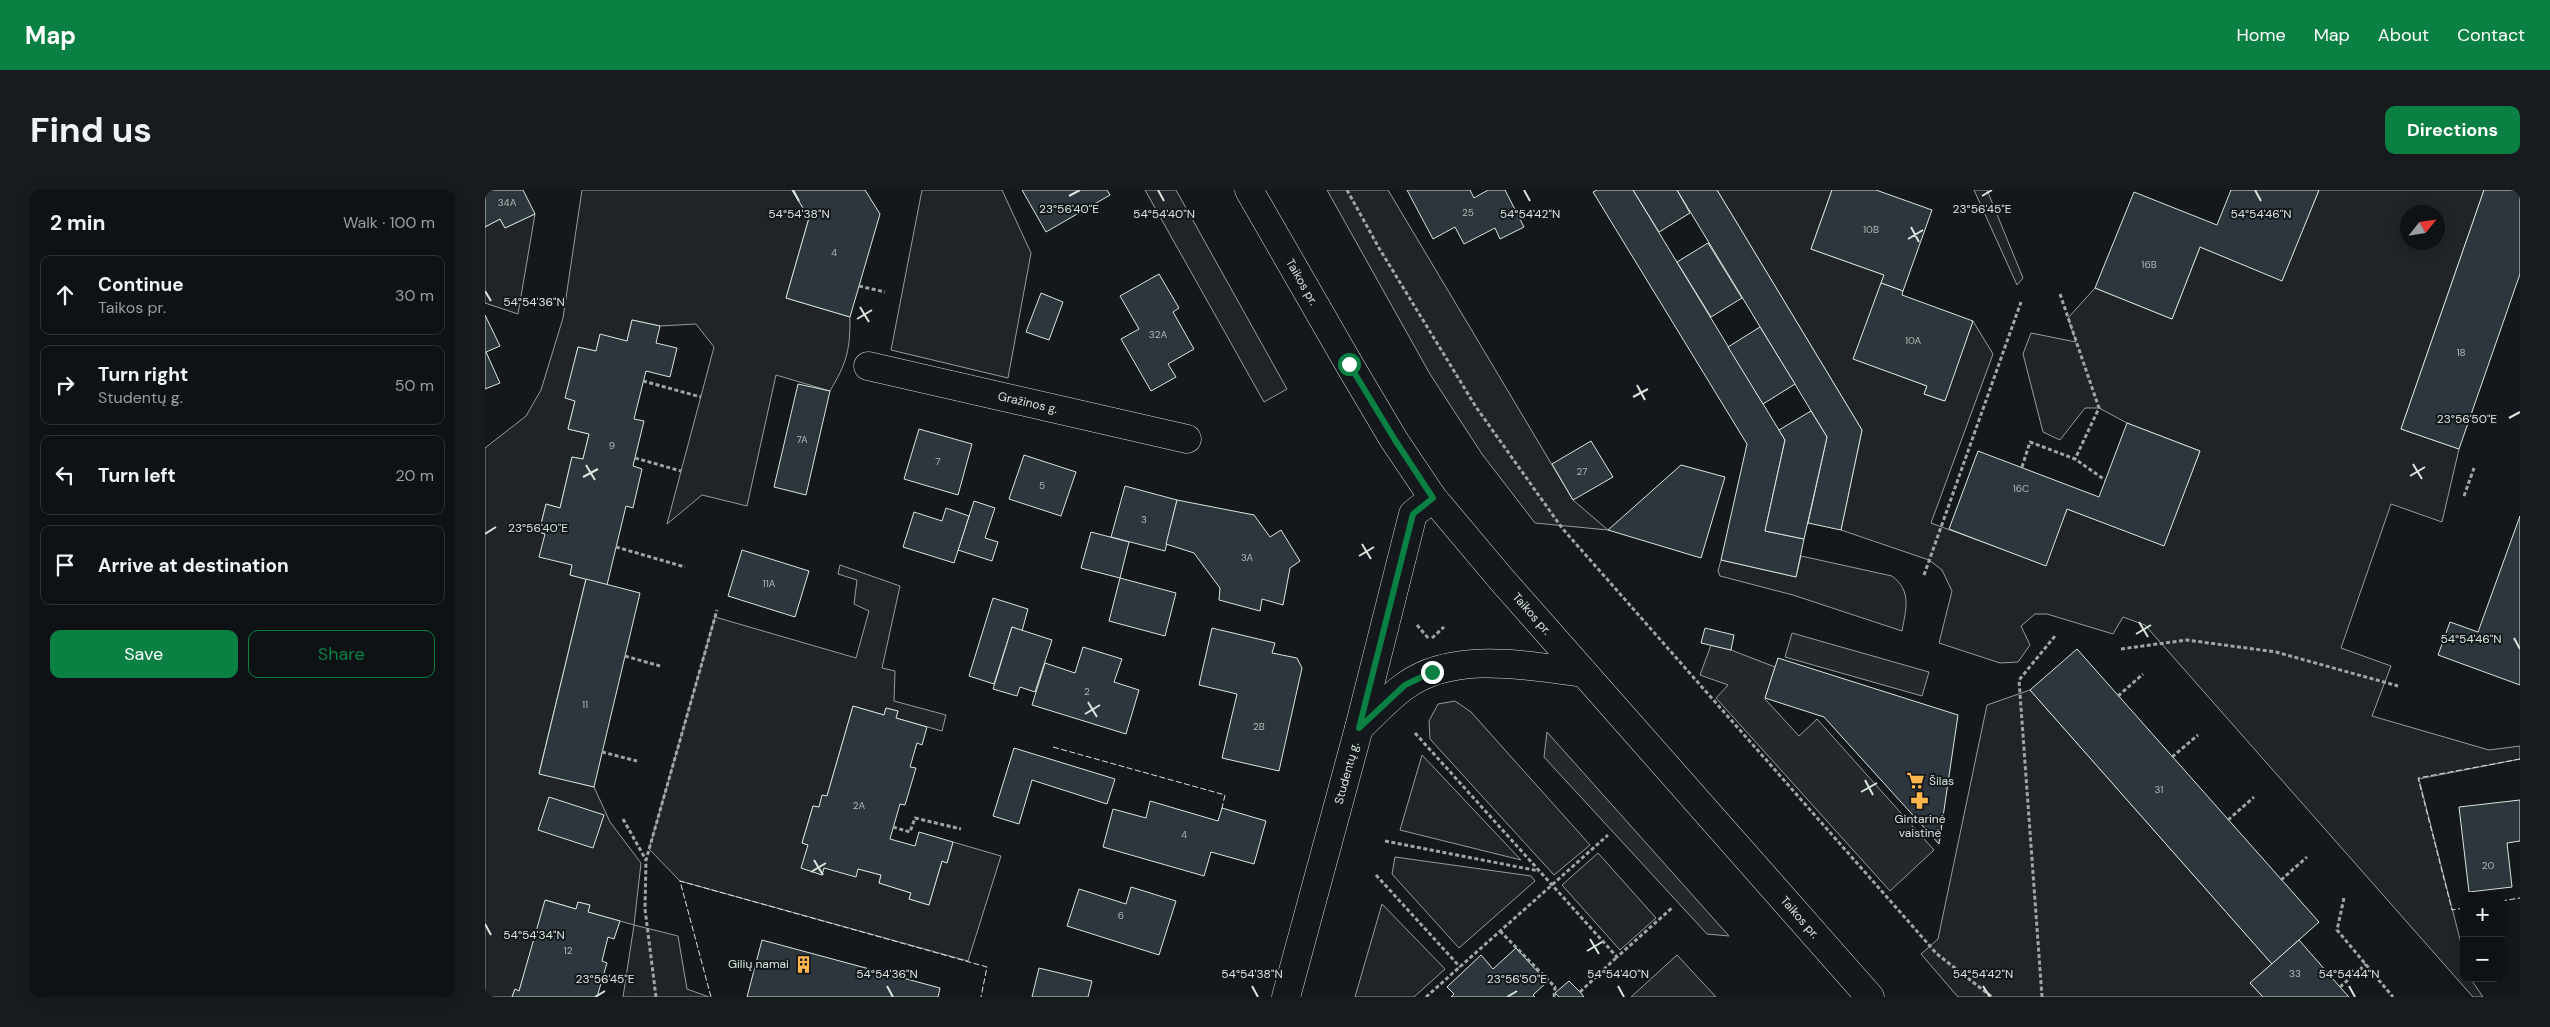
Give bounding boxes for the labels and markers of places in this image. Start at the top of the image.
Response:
supermarket icon: Šilas [1905,771,1925,791]
place label: Šilas [1929,773,1954,789]
pharmacy icon: Gintarinė vaistinė [1910,790,1930,810]
place label: Gintarinė vaistinė [1894,811,1946,841]
building icon: Gilių namai [793,954,813,974]
place label: Gilių namai [728,956,789,972]

